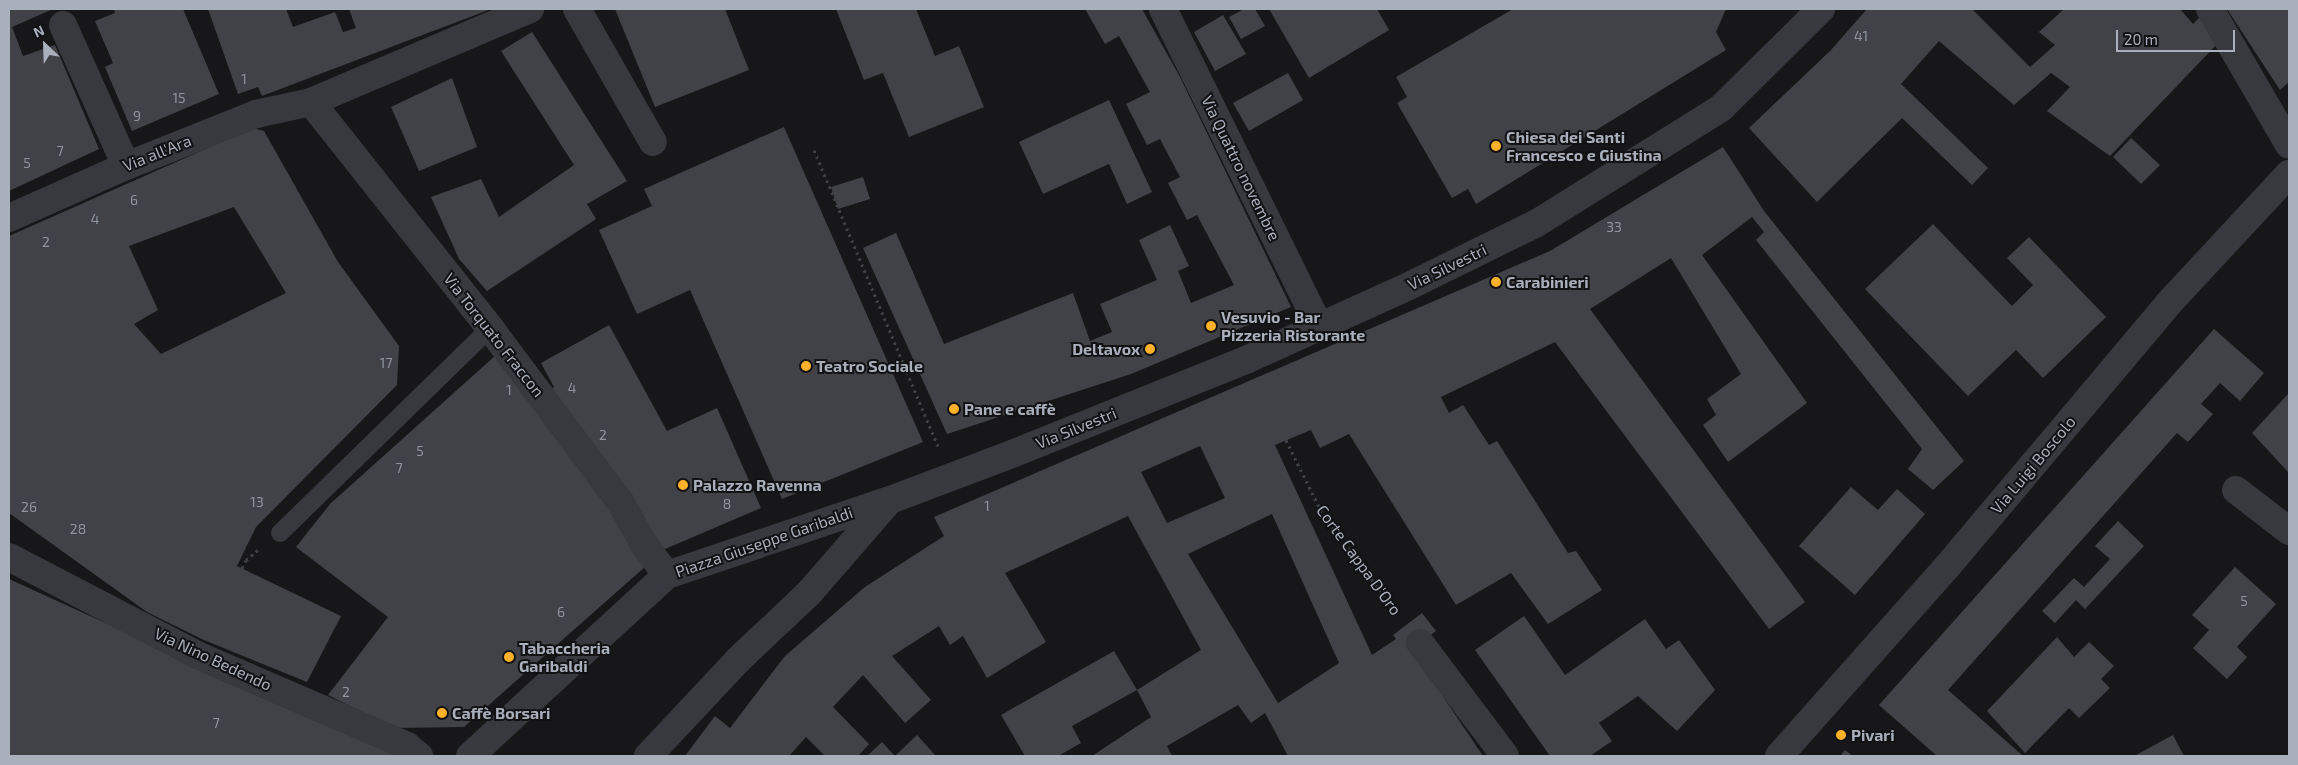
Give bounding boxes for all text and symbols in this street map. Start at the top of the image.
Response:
north arrow [20,20,70,70]
scale bar [2118,20,2237,52]
text: N [31,21,47,41]
house number: 41 [1854,28,1868,44]
text: 20 m [2124,30,2158,48]
house number: 1 [241,71,247,87]
house number: 15 [172,90,186,106]
street label: Via Quattro novembre [1198,92,1284,244]
house number: 9 [133,108,141,124]
place label: Chiesa dei Santi Francesco e Giustina [1506,127,1662,165]
street label: Via all'Ara [120,131,194,175]
marker: Chiesa dei Santi Francesco e Giustina [1490,140,1502,152]
house number: 7 [56,143,64,159]
house number: 5 [23,155,31,171]
house number: 6 [130,192,138,208]
house number: 4 [91,211,99,227]
house number: 33 [1606,219,1622,235]
house number: 2 [42,234,50,250]
street label: Via Silvestri [1405,240,1489,294]
street label: Via Torquato Fraccon [440,269,548,401]
place label: Carabinieri [1506,272,1589,292]
marker: Carabinieri [1490,276,1502,288]
place label: Vesuvio - Bar Pizzeria Ristorante [1221,307,1365,345]
marker: Vesuvio - Bar Pizzeria Ristorante [1205,320,1217,332]
place label: Deltavox [1072,339,1140,359]
marker: Deltavox [1144,343,1156,355]
house number: 17 [380,355,392,371]
place label: Teatro Sociale [816,356,923,376]
marker: Teatro Sociale [800,360,812,372]
house number: 4 [568,380,576,396]
house number: 1 [506,382,512,398]
place label: Pane e caffè [964,399,1056,419]
marker: Pane e caffè [948,403,960,415]
street label: Via Silvestri [1033,403,1119,453]
street label: Via Luigi Boscolo [1987,412,2079,518]
house number: 2 [599,427,607,443]
house number: 5 [416,443,424,459]
house number: 7 [395,460,403,476]
place label: Palazzo Ravenna [693,475,822,495]
marker: Palazzo Ravenna [677,479,689,491]
house number: 13 [250,494,264,510]
house number: 8 [723,496,731,512]
house number: 1 [984,498,990,514]
house number: 26 [21,499,37,515]
street label: Corte Cappa D'Oro [1313,501,1405,619]
street label: Piazza Giuseppe Garibaldi [673,503,855,581]
house number: 28 [70,521,86,537]
house number: 5 [2240,593,2248,609]
house number: 6 [557,604,565,620]
street label: Via Nino Bedendo [151,623,275,695]
place label: Tabaccheria Garibaldi [519,638,610,676]
marker: Tabaccheria Garibaldi [503,651,515,663]
house number: 2 [342,684,350,700]
place label: Caffè Borsari [452,703,550,723]
marker: Caffè Borsari [436,707,448,719]
house number: 7 [212,715,220,731]
place label: Pivari [1851,725,1895,745]
marker: Pivari [1835,729,1847,741]

